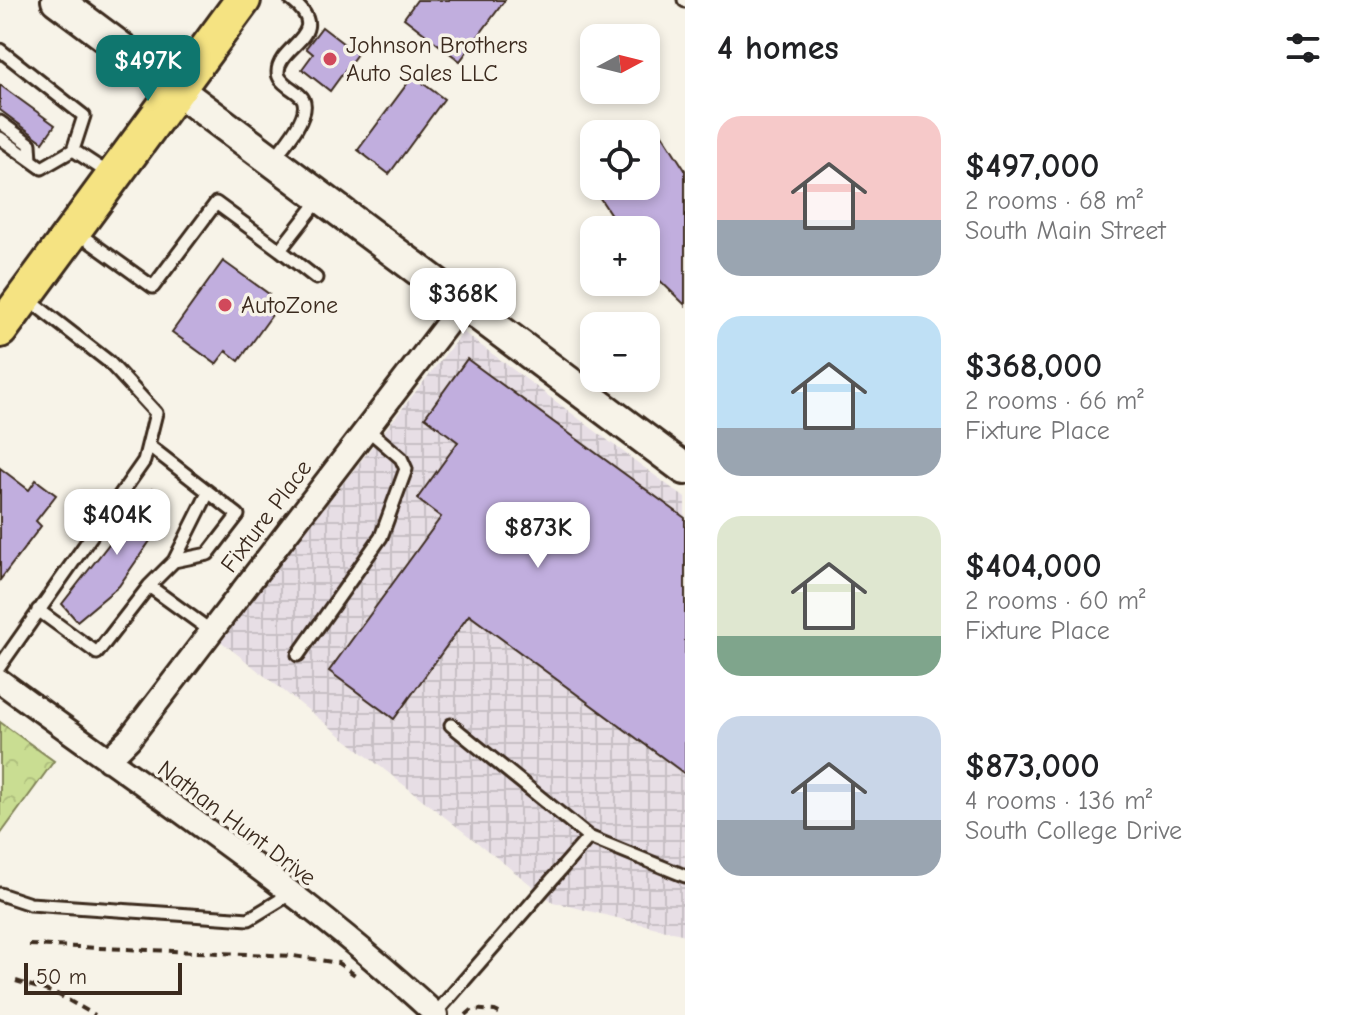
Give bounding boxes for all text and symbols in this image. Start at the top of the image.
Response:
north arrow [580,24,660,104]
map controls [580,24,660,392]
icon: filters [1281,26,1325,70]
text: 4 homes [717,28,839,68]
place label: Johnson Brothers Auto Sales LLC [346,31,527,87]
pin: $497K [92,35,204,103]
text: $497K [114,46,182,76]
marker: Johnson Brothers Auto Sales LLC [321,50,339,68]
button: locate [580,120,660,200]
text: $497,000 [965,146,1099,186]
icon: home [781,148,877,244]
text: 2 rooms · 68 m² [965,186,1143,216]
button: + [580,216,660,296]
text: South Main Street [965,216,1166,246]
pin: $368K [407,268,519,336]
text: $368K [428,279,498,309]
place label: AutoZone [241,291,338,319]
marker: AutoZone [216,296,234,314]
button: − [580,312,660,392]
text: $368,000 [965,346,1102,386]
icon: home [781,348,877,444]
text: 2 rooms · 66 m² [965,386,1144,416]
text: Fixture Place [965,416,1110,446]
street label: Fixture Place [215,454,317,578]
pin: $404K [61,489,173,557]
text: $404K [82,500,152,530]
pin: $873K [482,502,594,570]
text: $873K [504,513,572,543]
text: $404,000 [965,546,1102,586]
icon: home [781,548,877,644]
text: 2 rooms · 60 m² [965,586,1146,616]
text: Fixture Place [965,616,1110,646]
text: $873,000 [965,746,1100,786]
icon: home [781,748,877,844]
street label: Nathan Hunt Drive [152,754,322,892]
text: 4 rooms · 136 m² [965,786,1152,816]
text: South College Drive [965,816,1182,846]
scale bar [24,959,182,995]
text: 50 m [36,964,87,990]

